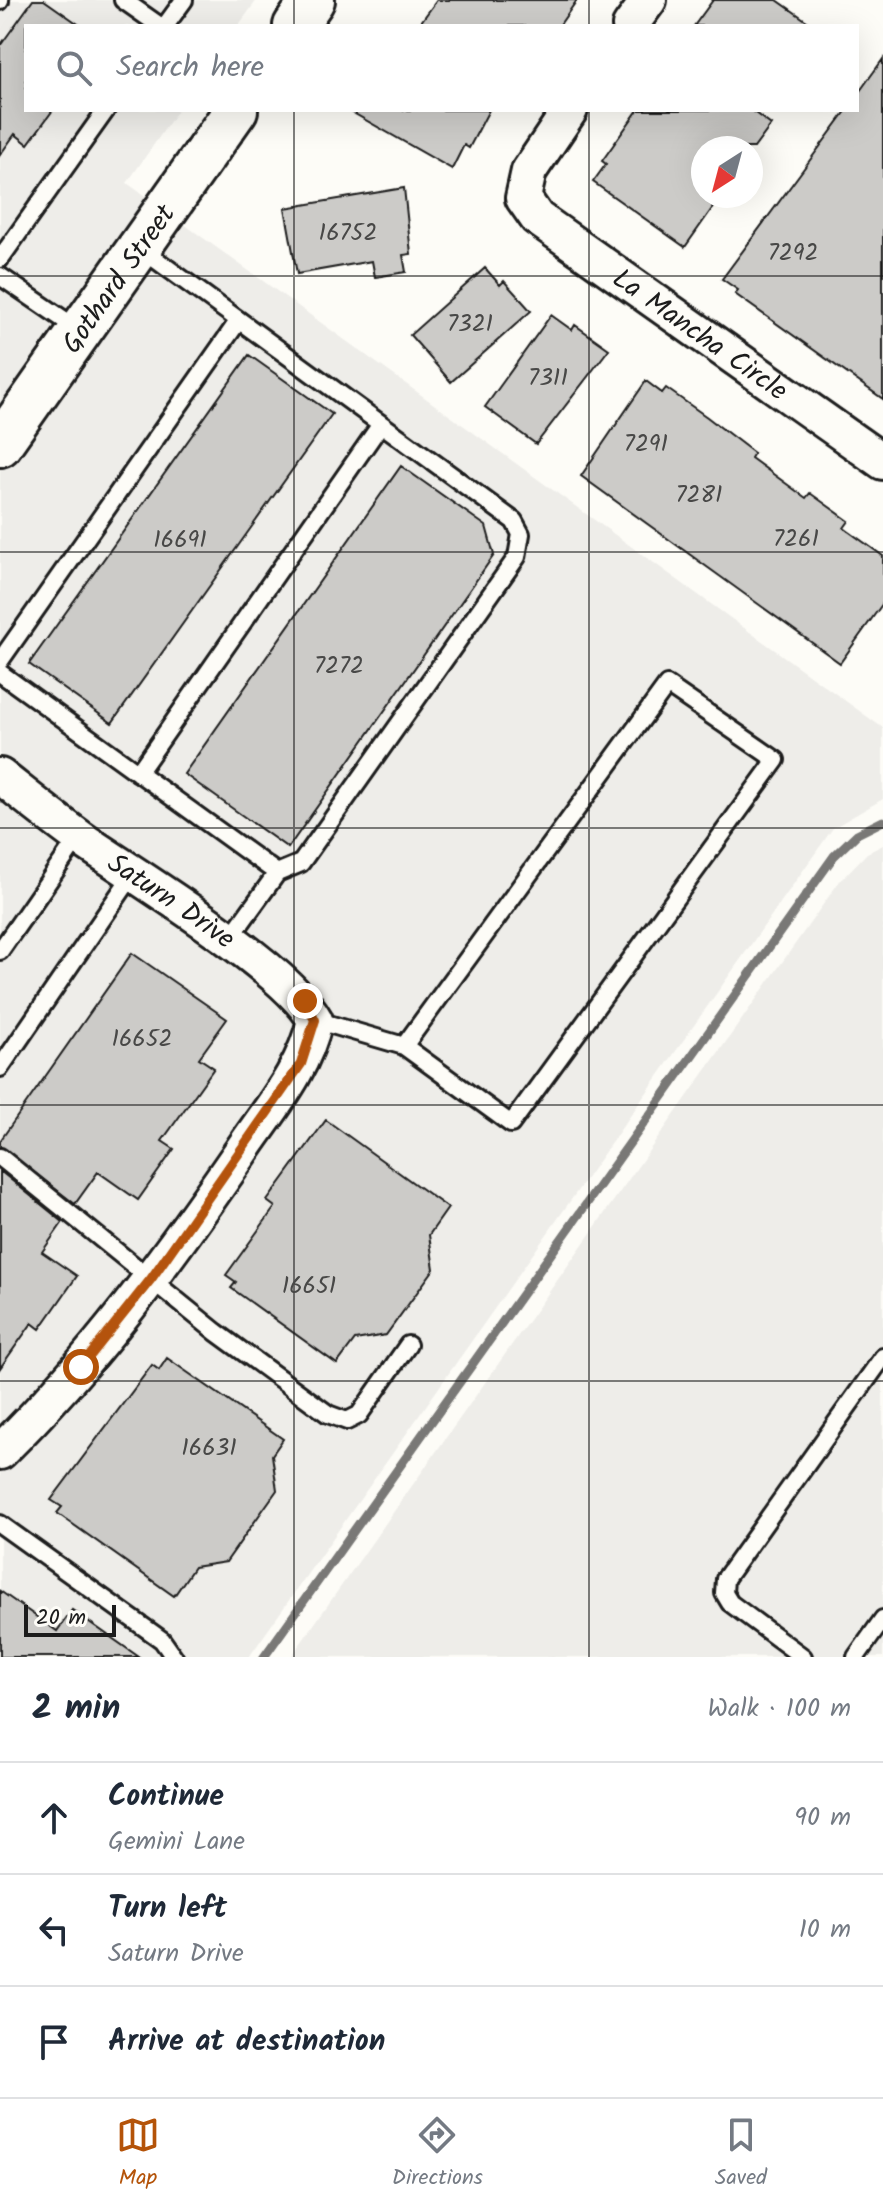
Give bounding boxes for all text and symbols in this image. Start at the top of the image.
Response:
search box [24,24,859,112]
text: Search here [116,44,264,92]
icon: search [52,46,96,90]
north arrow [691,136,763,208]
street label: Gothard Street [51,194,189,364]
house number: 16752 [319,214,377,253]
house number: 7292 [768,234,818,273]
street label: La Mancha Circle [602,258,797,414]
house number: 7321 [447,305,493,344]
house number: 7311 [528,359,568,398]
house number: 7291 [624,425,668,464]
house number: 7281 [676,476,723,515]
house number: 7261 [773,520,819,559]
house number: 16691 [153,521,207,560]
house number: 7272 [314,647,364,686]
street label: Saturn Drive [97,842,244,962]
route end [287,983,323,1019]
house number: 16652 [111,1020,173,1059]
house number: 16651 [282,1267,336,1306]
route start [63,1349,99,1385]
house number: 16631 [181,1429,237,1468]
scale bar [24,1601,116,1637]
text: 20 m [36,1601,86,1636]
text: 2 min [32,1682,120,1736]
text: Walk · 100 m [708,1688,851,1730]
text: Continue [108,1773,224,1821]
icon: ahead [32,1796,76,1840]
text: 90 m [794,1797,851,1839]
text: Gemini Lane [108,1821,245,1863]
text: Turn left [108,1885,227,1933]
icon: left [32,1908,76,1952]
text: 10 m [799,1909,851,1951]
text: Saturn Drive [108,1933,244,1975]
text: Arrive at destination [108,2018,385,2066]
icon: arrive [32,2020,76,2064]
tab: Map [116,2113,160,2196]
tab: Directions [392,2113,483,2196]
tab: Saved [715,2113,767,2196]

